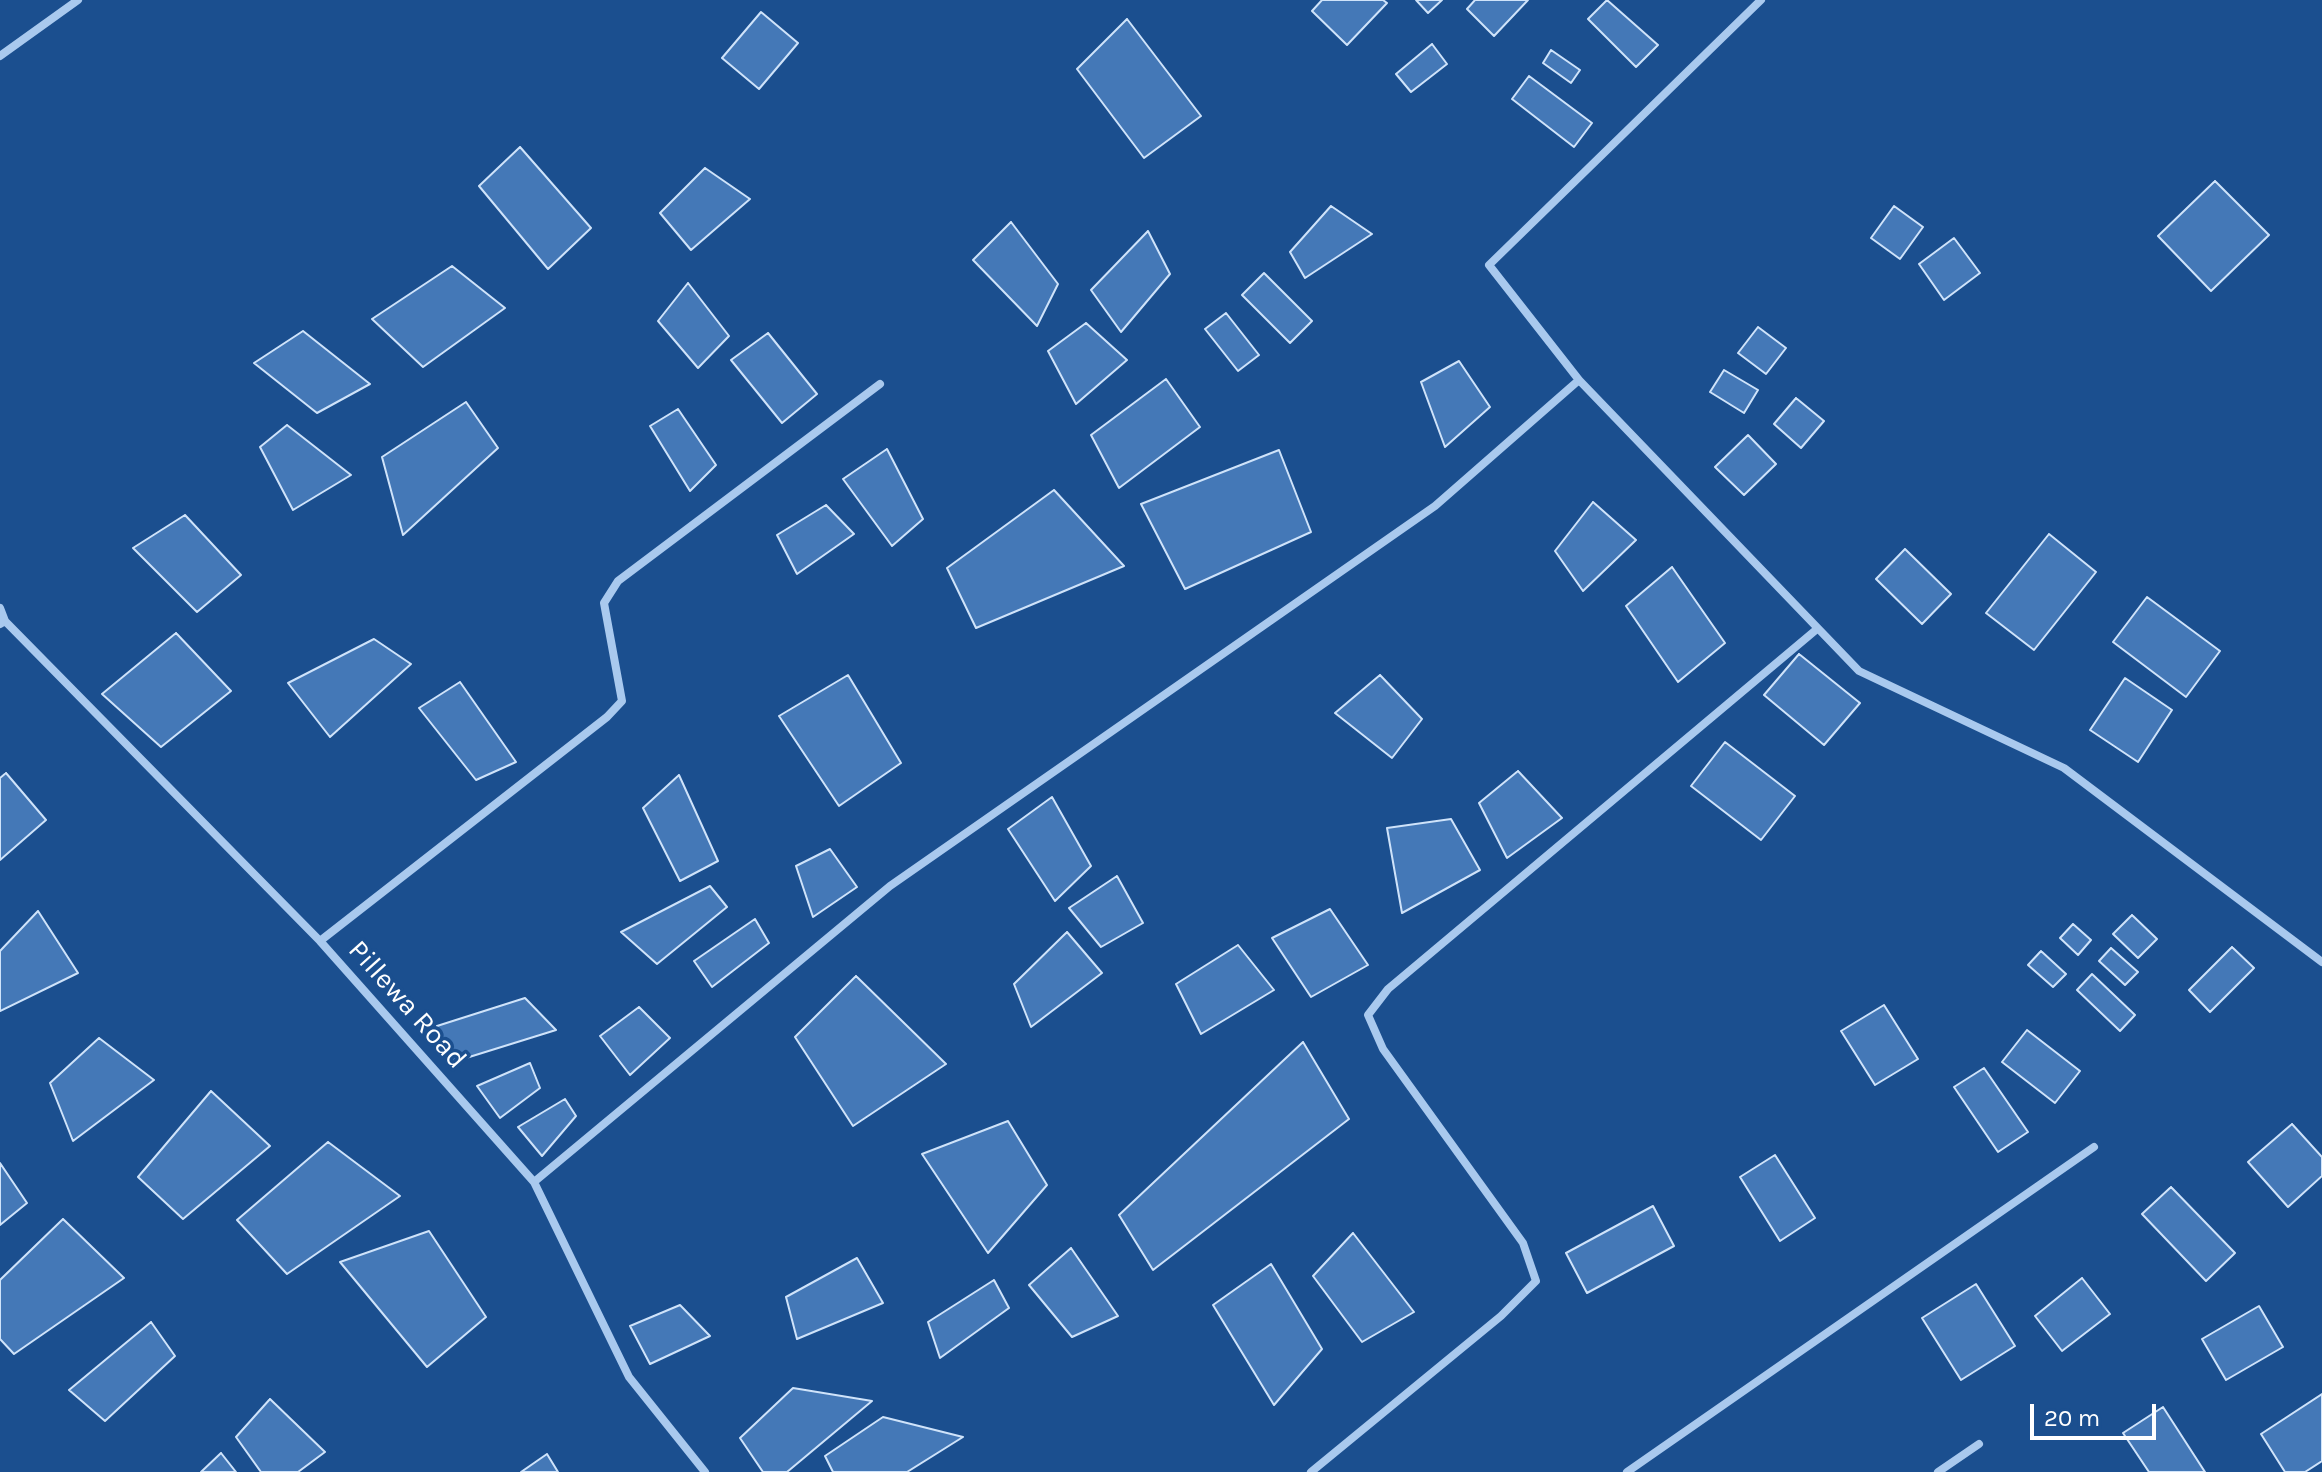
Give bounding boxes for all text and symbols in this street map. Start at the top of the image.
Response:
street label: Pillewa Road [341,934,473,1076]
scale bar [2034,1388,2160,1438]
text: 20 m [2044,1404,2100,1432]

